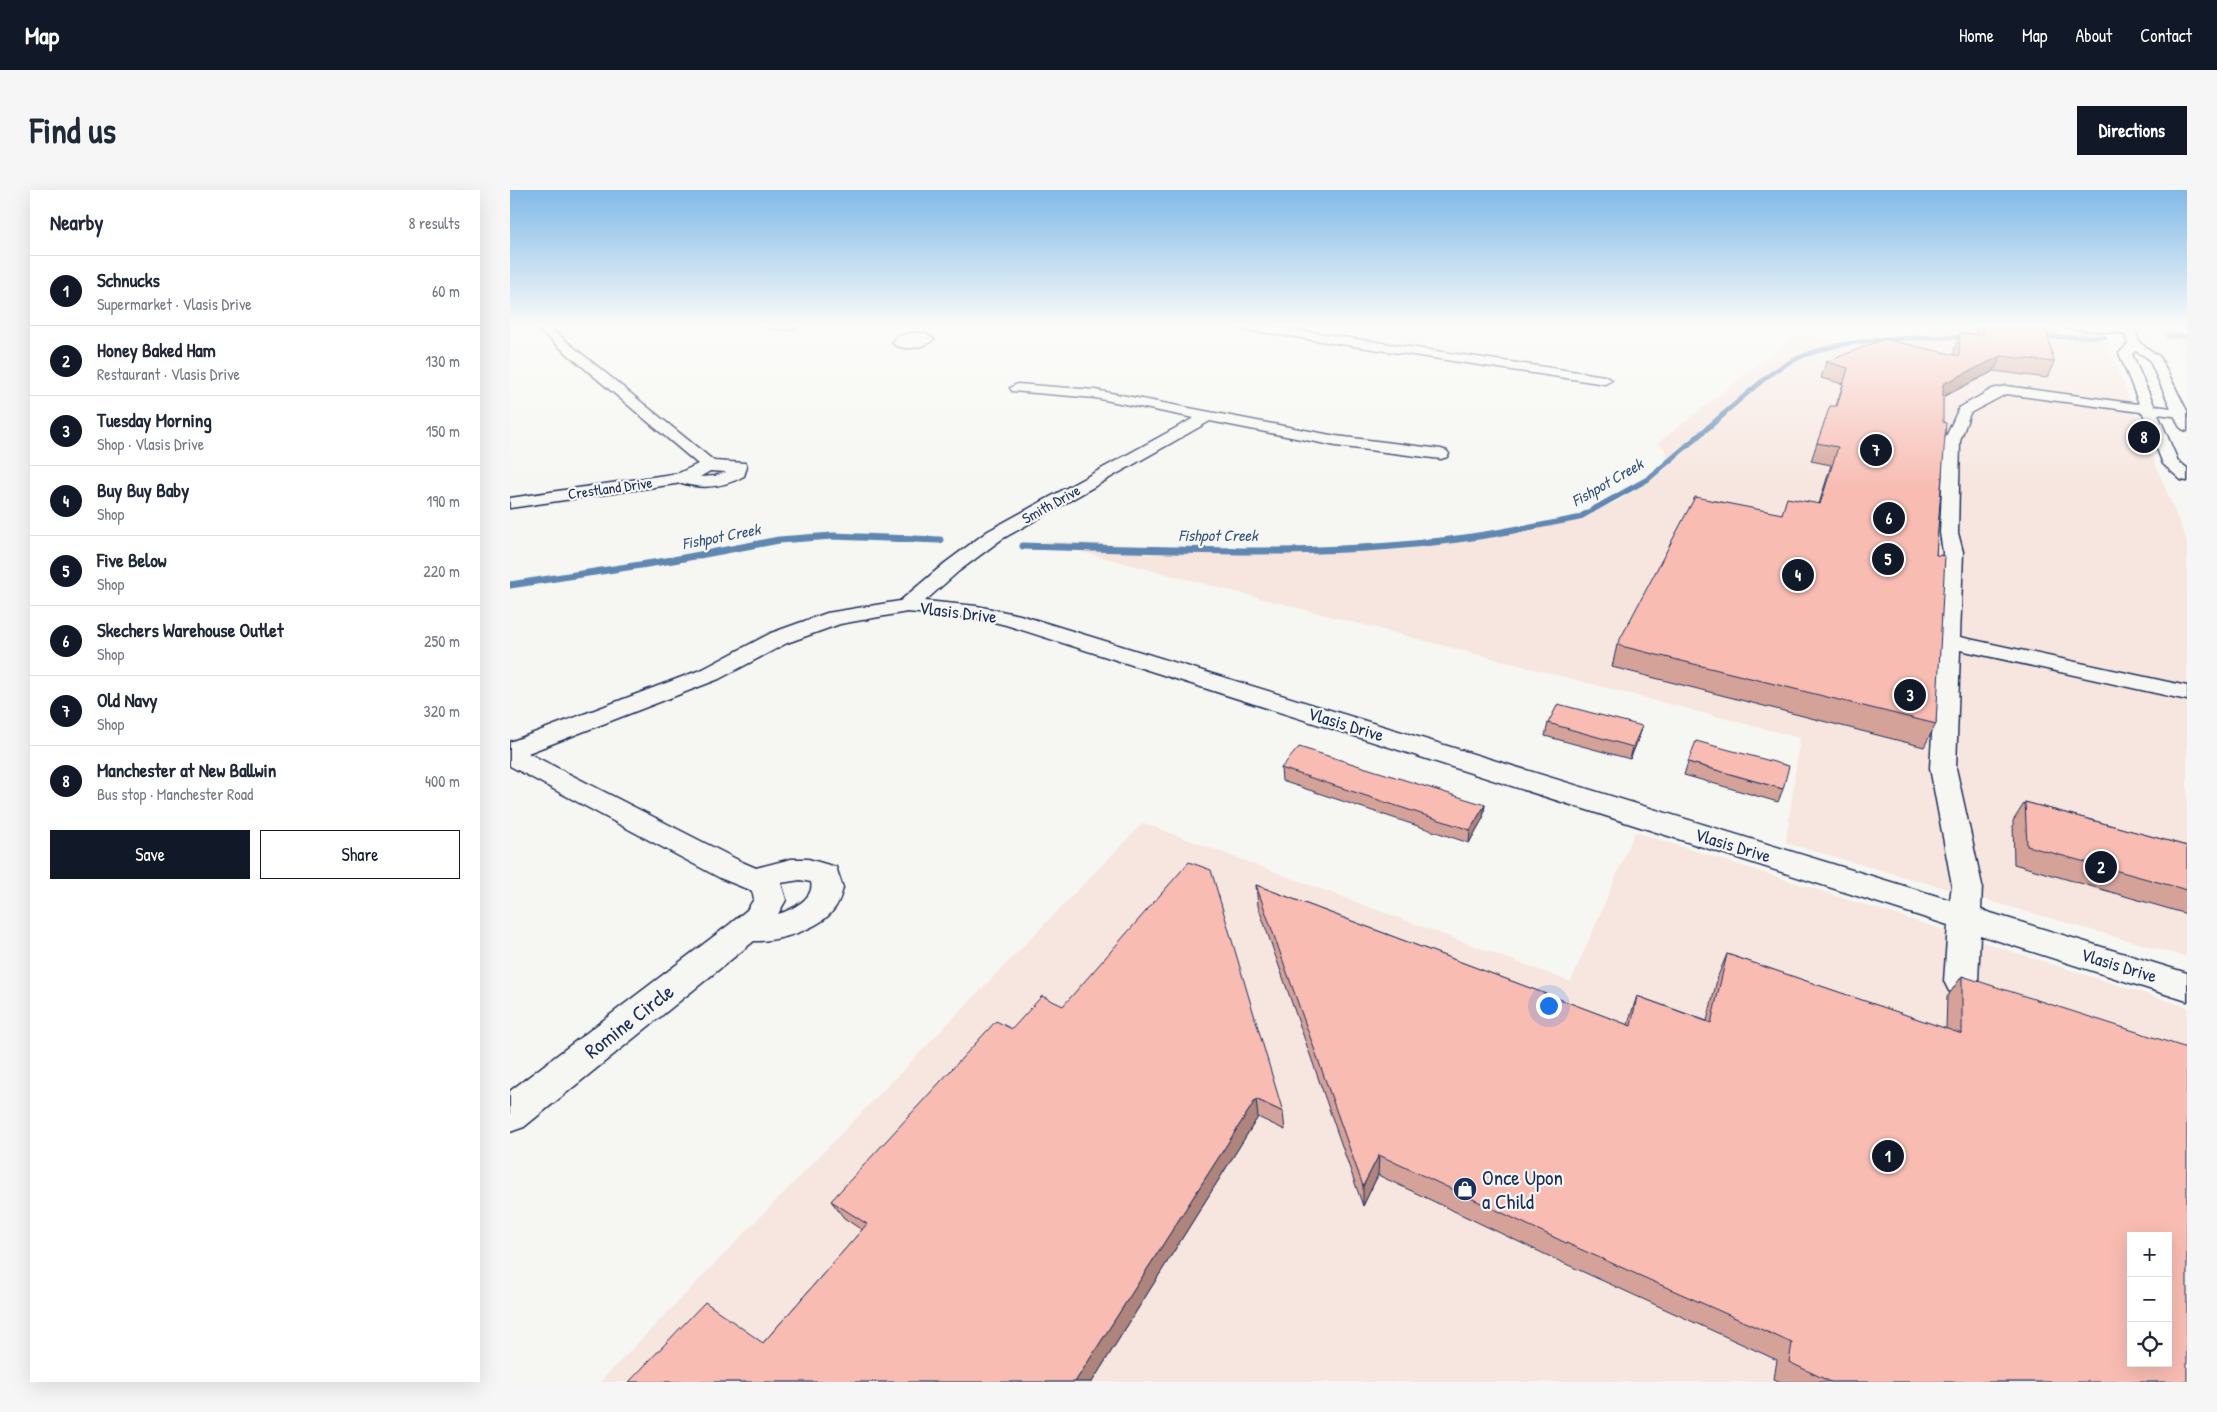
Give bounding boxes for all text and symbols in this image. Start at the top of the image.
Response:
text: Map [25,19,59,51]
text: Home [1959,23,1994,48]
text: Map [2022,23,2047,48]
text: About [2075,23,2112,48]
text: Contact [2140,23,2192,48]
button: Directions [2077,106,2187,155]
text: Find us [30,107,116,154]
text: Nearby [50,208,103,237]
text: 8 results [408,212,460,234]
text: Schnucks [97,267,160,293]
text: 1 [63,280,69,302]
text: 60 m [432,280,460,302]
text: Supermarket · Vlasis Drive [97,293,252,315]
text: Honey Baked Ham [97,337,216,363]
text: 2 [62,350,70,372]
text: 130 m [425,350,460,372]
text: Restaurant · Vlasis Drive [97,363,240,385]
text: Tuesday Morning [97,407,212,433]
pin: 8 [2128,418,2160,456]
text: 3 [62,420,70,442]
text: 150 m [426,420,460,442]
pin: 7 [1860,431,1892,469]
text: Shop · Vlasis Drive [97,433,204,455]
water label: Fishpot Creek [1567,452,1648,511]
street label: Crestland Drive [566,472,654,504]
text: Buy Buy Baby [97,477,189,503]
street label: Smith Drive [1018,479,1084,529]
text: 4 [63,490,69,512]
text: 190 m [427,490,460,512]
pin: 6 [1873,499,1905,537]
text: Shop [97,503,124,525]
water label: Fishpot Creek [680,517,763,554]
water label: Fishpot Creek [1178,524,1259,546]
pin: 5 [1872,540,1904,578]
text: Five Below [97,547,167,573]
pin: 4 [1782,556,1814,594]
text: 5 [63,560,69,582]
text: 220 m [423,560,460,582]
text: Shop [97,573,124,595]
street label: Vlasis Drive [918,595,998,629]
text: Skechers Warehouse Outlet [97,617,283,643]
text: 6 [63,630,69,652]
text: 250 m [424,630,460,652]
text: Shop [97,643,124,665]
pin: 3 [1894,676,1926,714]
text: Old Navy [97,687,158,713]
text: 7 [62,700,70,722]
text: 320 m [424,700,460,722]
street label: Vlasis Drive [1305,701,1387,747]
text: Shop [97,713,124,735]
text: Manchester at New Ballwin [97,757,276,783]
text: 8 [63,770,69,792]
text: 400 m [425,770,460,792]
text: Bus stop · Manchester Road [97,783,253,805]
street label: Vlasis Drive [1692,822,1774,868]
button: Save [50,830,250,879]
button: Share [260,830,460,879]
pin: 2 [2085,848,2117,886]
street label: Vlasis Drive [2078,942,2160,988]
street label: Romine Circle [578,977,680,1065]
your location [1536,993,1562,1019]
pin: 1 [1872,1137,1904,1175]
place label: Once Upon a Child [1482,1163,1563,1216]
shop icon: Once Upon a Child [1452,1176,1478,1202]
map controls [2127,1232,2172,1367]
button: + [2127,1232,2172,1277]
button: − [2127,1277,2172,1322]
button: locate [2127,1322,2172,1367]

